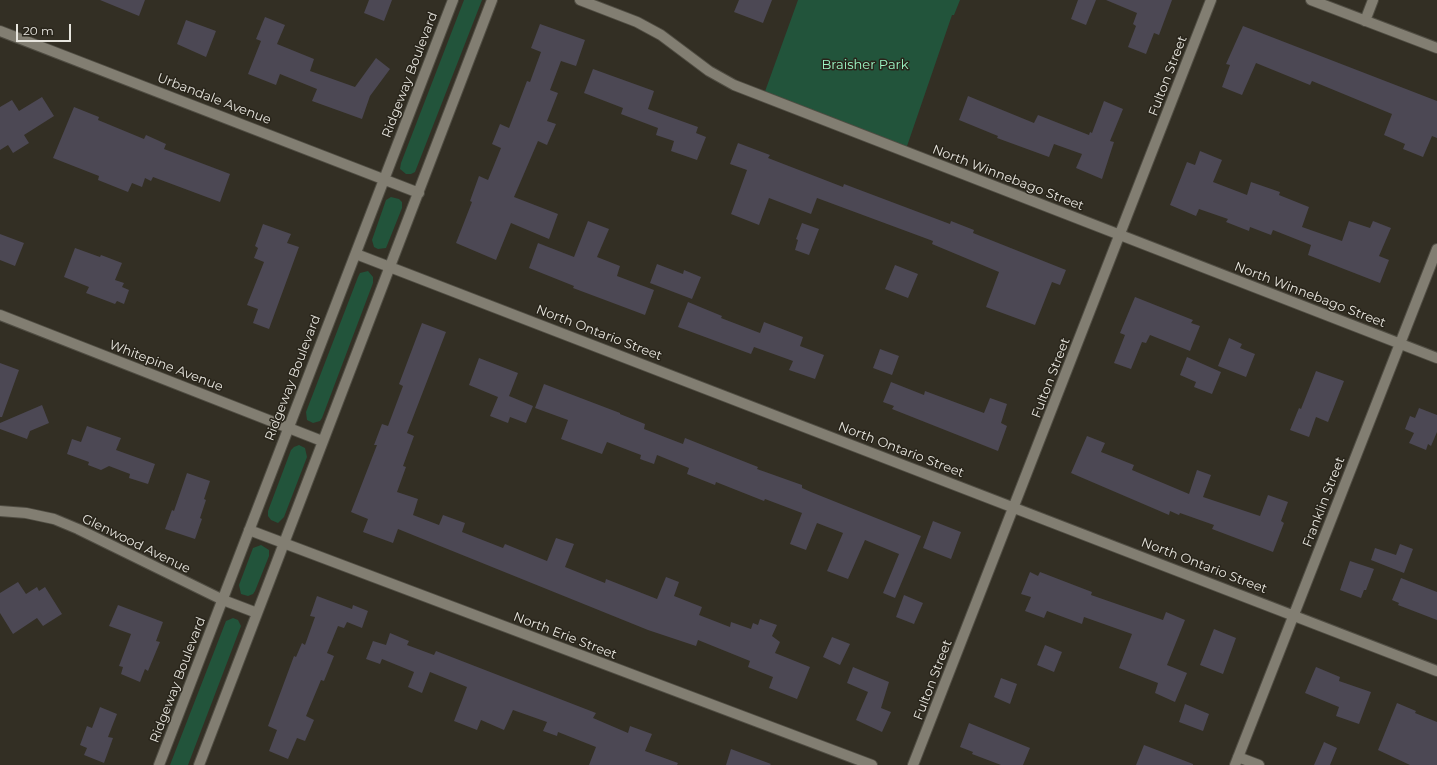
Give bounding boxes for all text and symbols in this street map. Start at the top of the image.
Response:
street label: Ridgeway Boulevard [379,10,441,140]
scale bar [18,16,73,42]
text: 20 m [23,23,54,38]
street label: Fulton Street [1146,34,1190,118]
park label: Braisher Park [822,57,908,73]
street label: Urbandale Avenue [155,70,273,128]
street label: North Winnebago Street [930,142,1086,214]
street label: North Winnebago Street [1232,259,1388,331]
street label: North Ontario Street [534,302,664,364]
street label: Ridgeway Boulevard [262,313,324,443]
street label: Fulton Street [1029,336,1073,420]
street label: Whitepine Avenue [107,337,225,395]
street label: North Ontario Street [836,419,966,481]
street label: Franklin Street [1300,455,1348,549]
street label: Glenwood Avenue [79,511,193,577]
street label: North Ontario Street [1139,535,1269,597]
street label: North Erie Street [511,609,619,663]
street label: Ridgeway Boulevard [147,615,209,745]
street label: Fulton Street [911,638,955,722]

